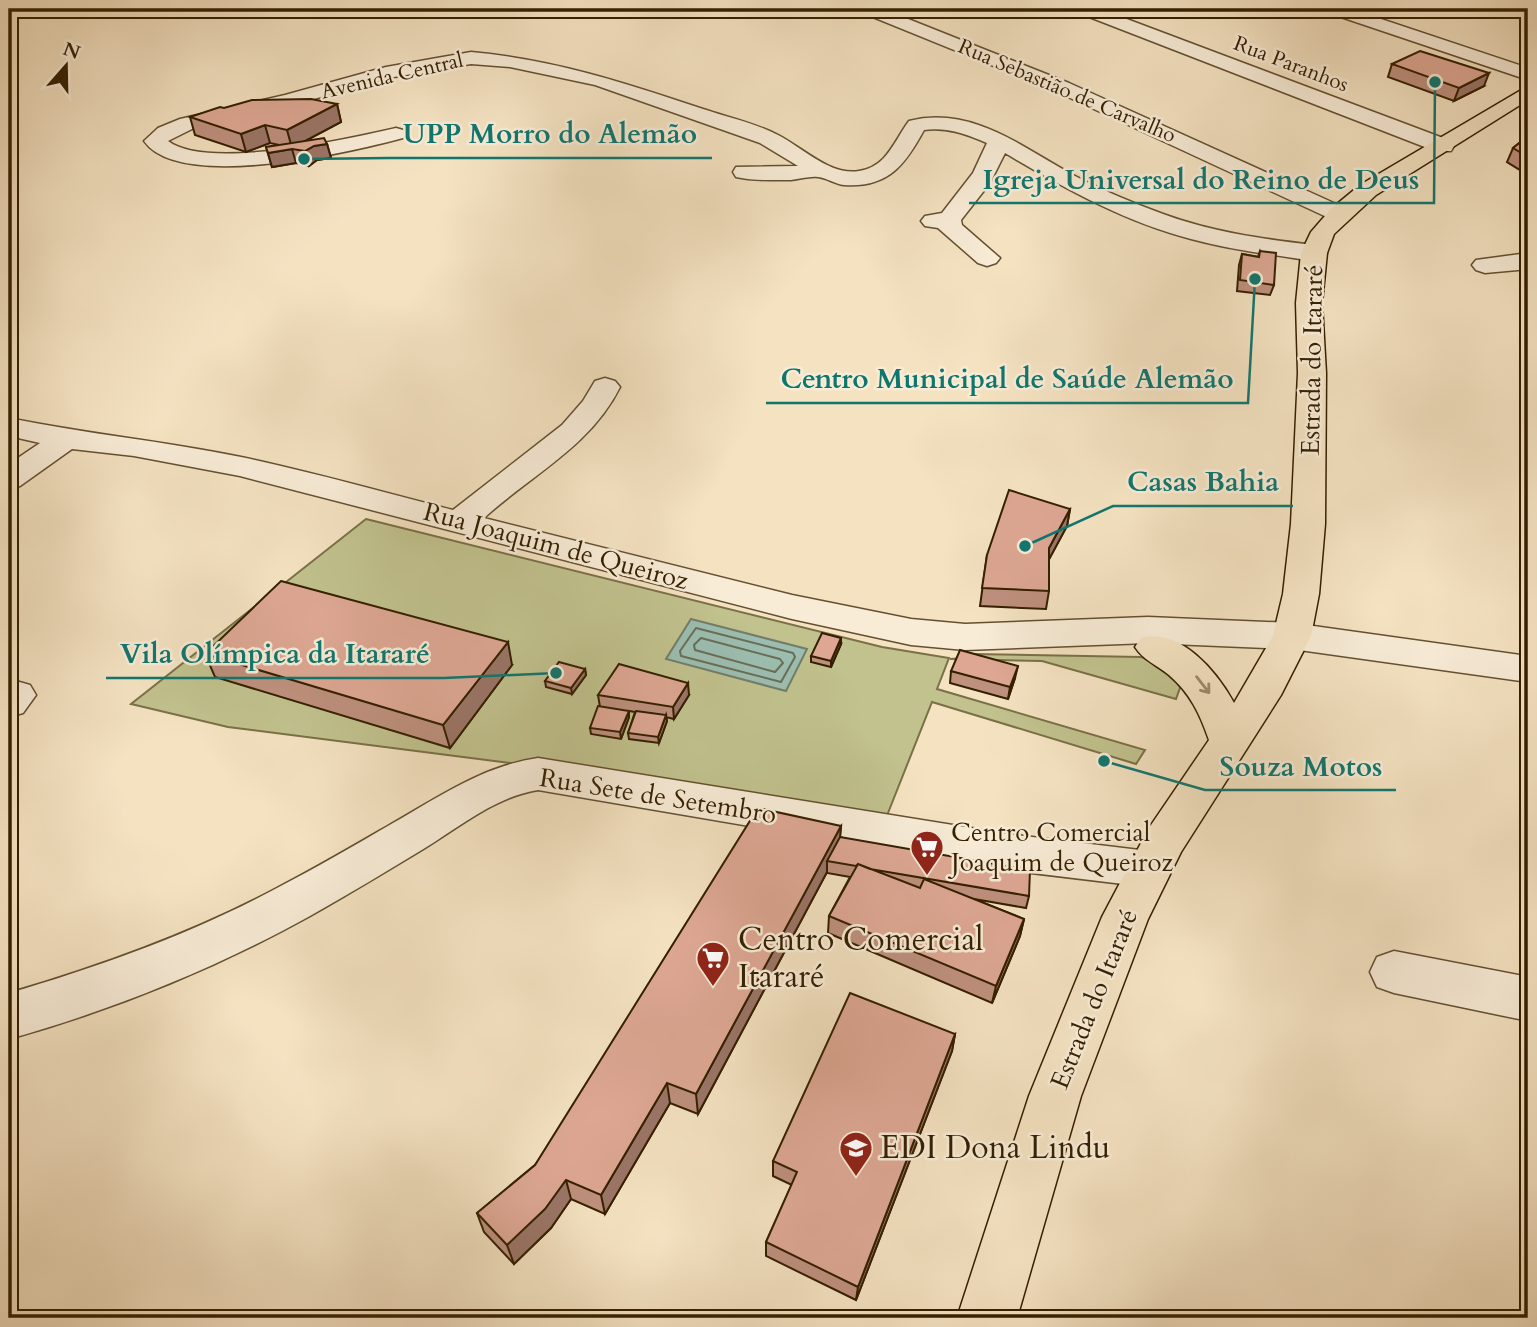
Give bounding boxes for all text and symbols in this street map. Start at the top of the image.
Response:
street label: Rua Paranhos [1229,29,1353,99]
north arrow [32,32,102,102]
street label: Rua Sebastião de Carvalho [954,32,1180,150]
text: N [59,36,84,66]
street label: Avenida Central [318,46,466,106]
callout: UPP Morro do Alemão [389,109,712,158]
text: UPP Morro do Alemão [403,115,697,153]
callout: Igreja Universal do Reino de Deus [969,154,1434,203]
text: Igreja Universal do Reino de Deus [983,161,1419,199]
street label: Estrada do Itararé [1293,264,1331,456]
callout: Centro Municipal de Saúde Alemão [766,354,1248,403]
text: Centro Municipal de Saúde Alemão [780,360,1234,398]
callout: Casas Bahia [1113,457,1293,506]
text: Casas Bahia [1127,463,1279,501]
street label: Rua Joaquim de Queiroz [420,494,693,598]
callout: Vila Olímpica da Itararé [106,629,444,678]
text: Vila Olímpica da Itararé [120,635,430,673]
one-way arrow [1195,676,1210,694]
callout: Souza Motos [1205,741,1396,790]
text: Souza Motos [1220,748,1382,786]
street label: Rua Sete de Setembro [537,760,779,832]
place label: Centro Comercial Joaquim de Queiroz [947,815,1174,880]
supermarket icon: Centro Comercial Joaquim de Queiroz [908,828,946,877]
street label: Estrada do Itararé [1042,904,1146,1094]
place label: Centro Comercial Itararé [738,918,983,999]
supermarket icon: Centro Comercial Itararé [694,939,732,988]
place label: EDI Dona Lindu [880,1126,1110,1170]
school or university icon: EDI Dona Lindu [837,1129,875,1178]

